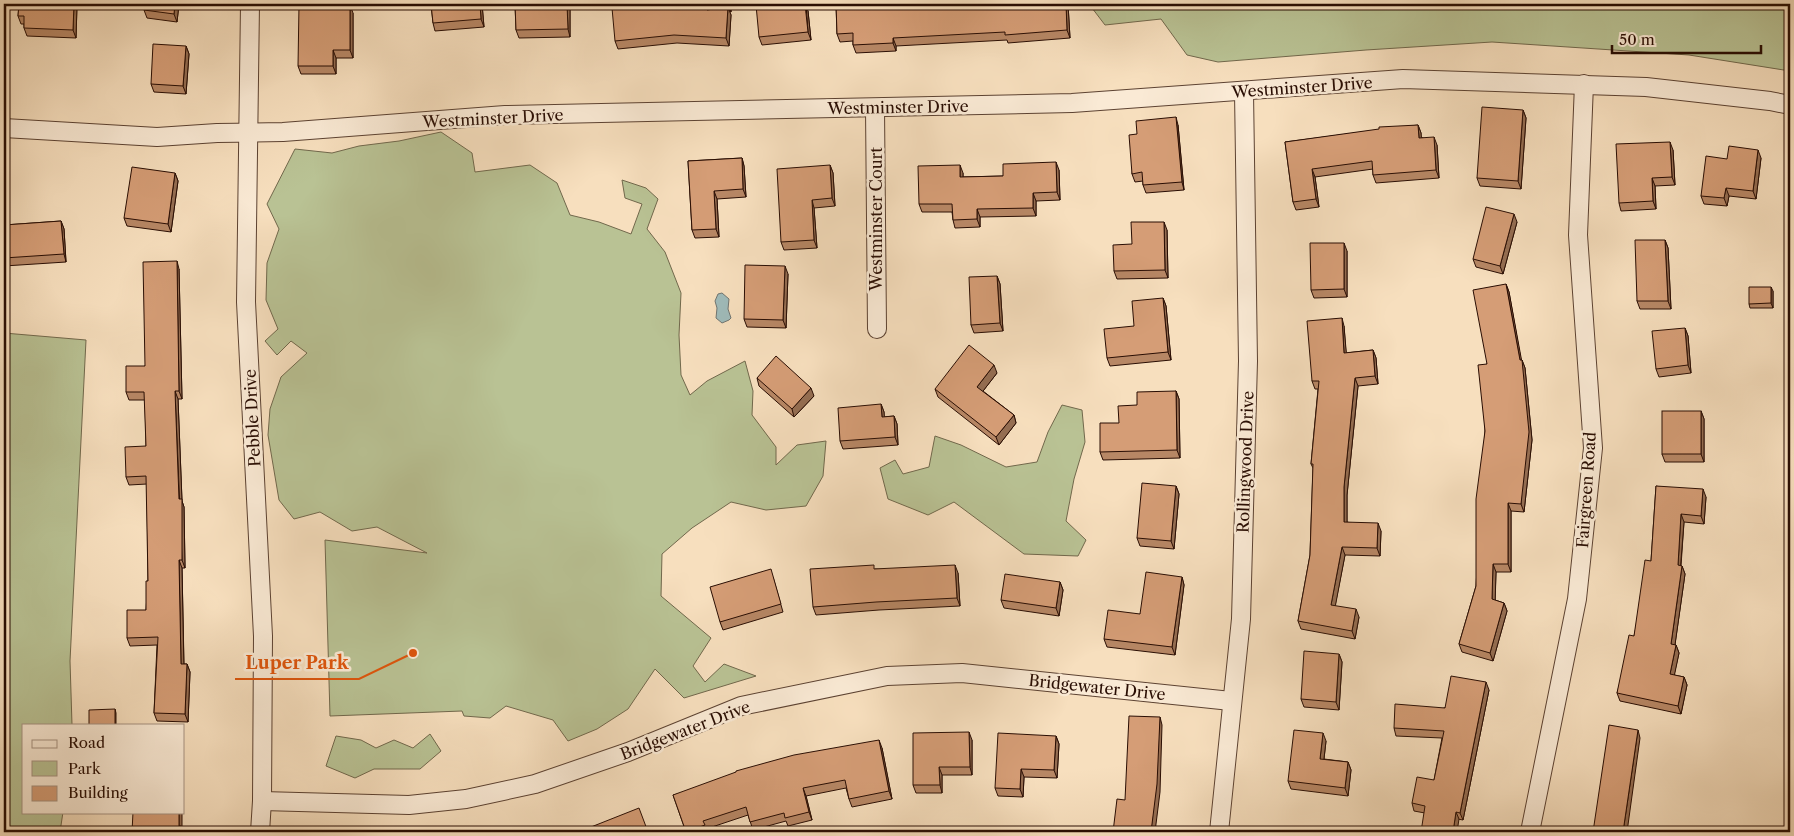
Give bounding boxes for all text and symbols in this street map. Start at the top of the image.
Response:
scale bar [1612,22,1760,54]
text: 50 m [1619,30,1655,49]
street label: Westminster Drive [1230,72,1373,102]
street label: Westminster Drive [826,96,969,118]
street label: Westminster Drive [421,104,564,132]
street label: Westminster Court [866,147,886,292]
street label: Pebble Drive [239,369,265,467]
street label: Rollingwood Drive [1233,391,1257,533]
street label: Fairgreen Road [1572,431,1600,549]
callout: Luper Park [235,646,359,679]
text: Luper Park [245,652,350,674]
street label: Bridgewater Drive [1028,670,1167,704]
street label: Bridgewater Drive [617,696,753,764]
legend [22,724,185,814]
text: Road [68,733,105,752]
text: Park [68,759,102,778]
text: Building [68,783,128,802]

